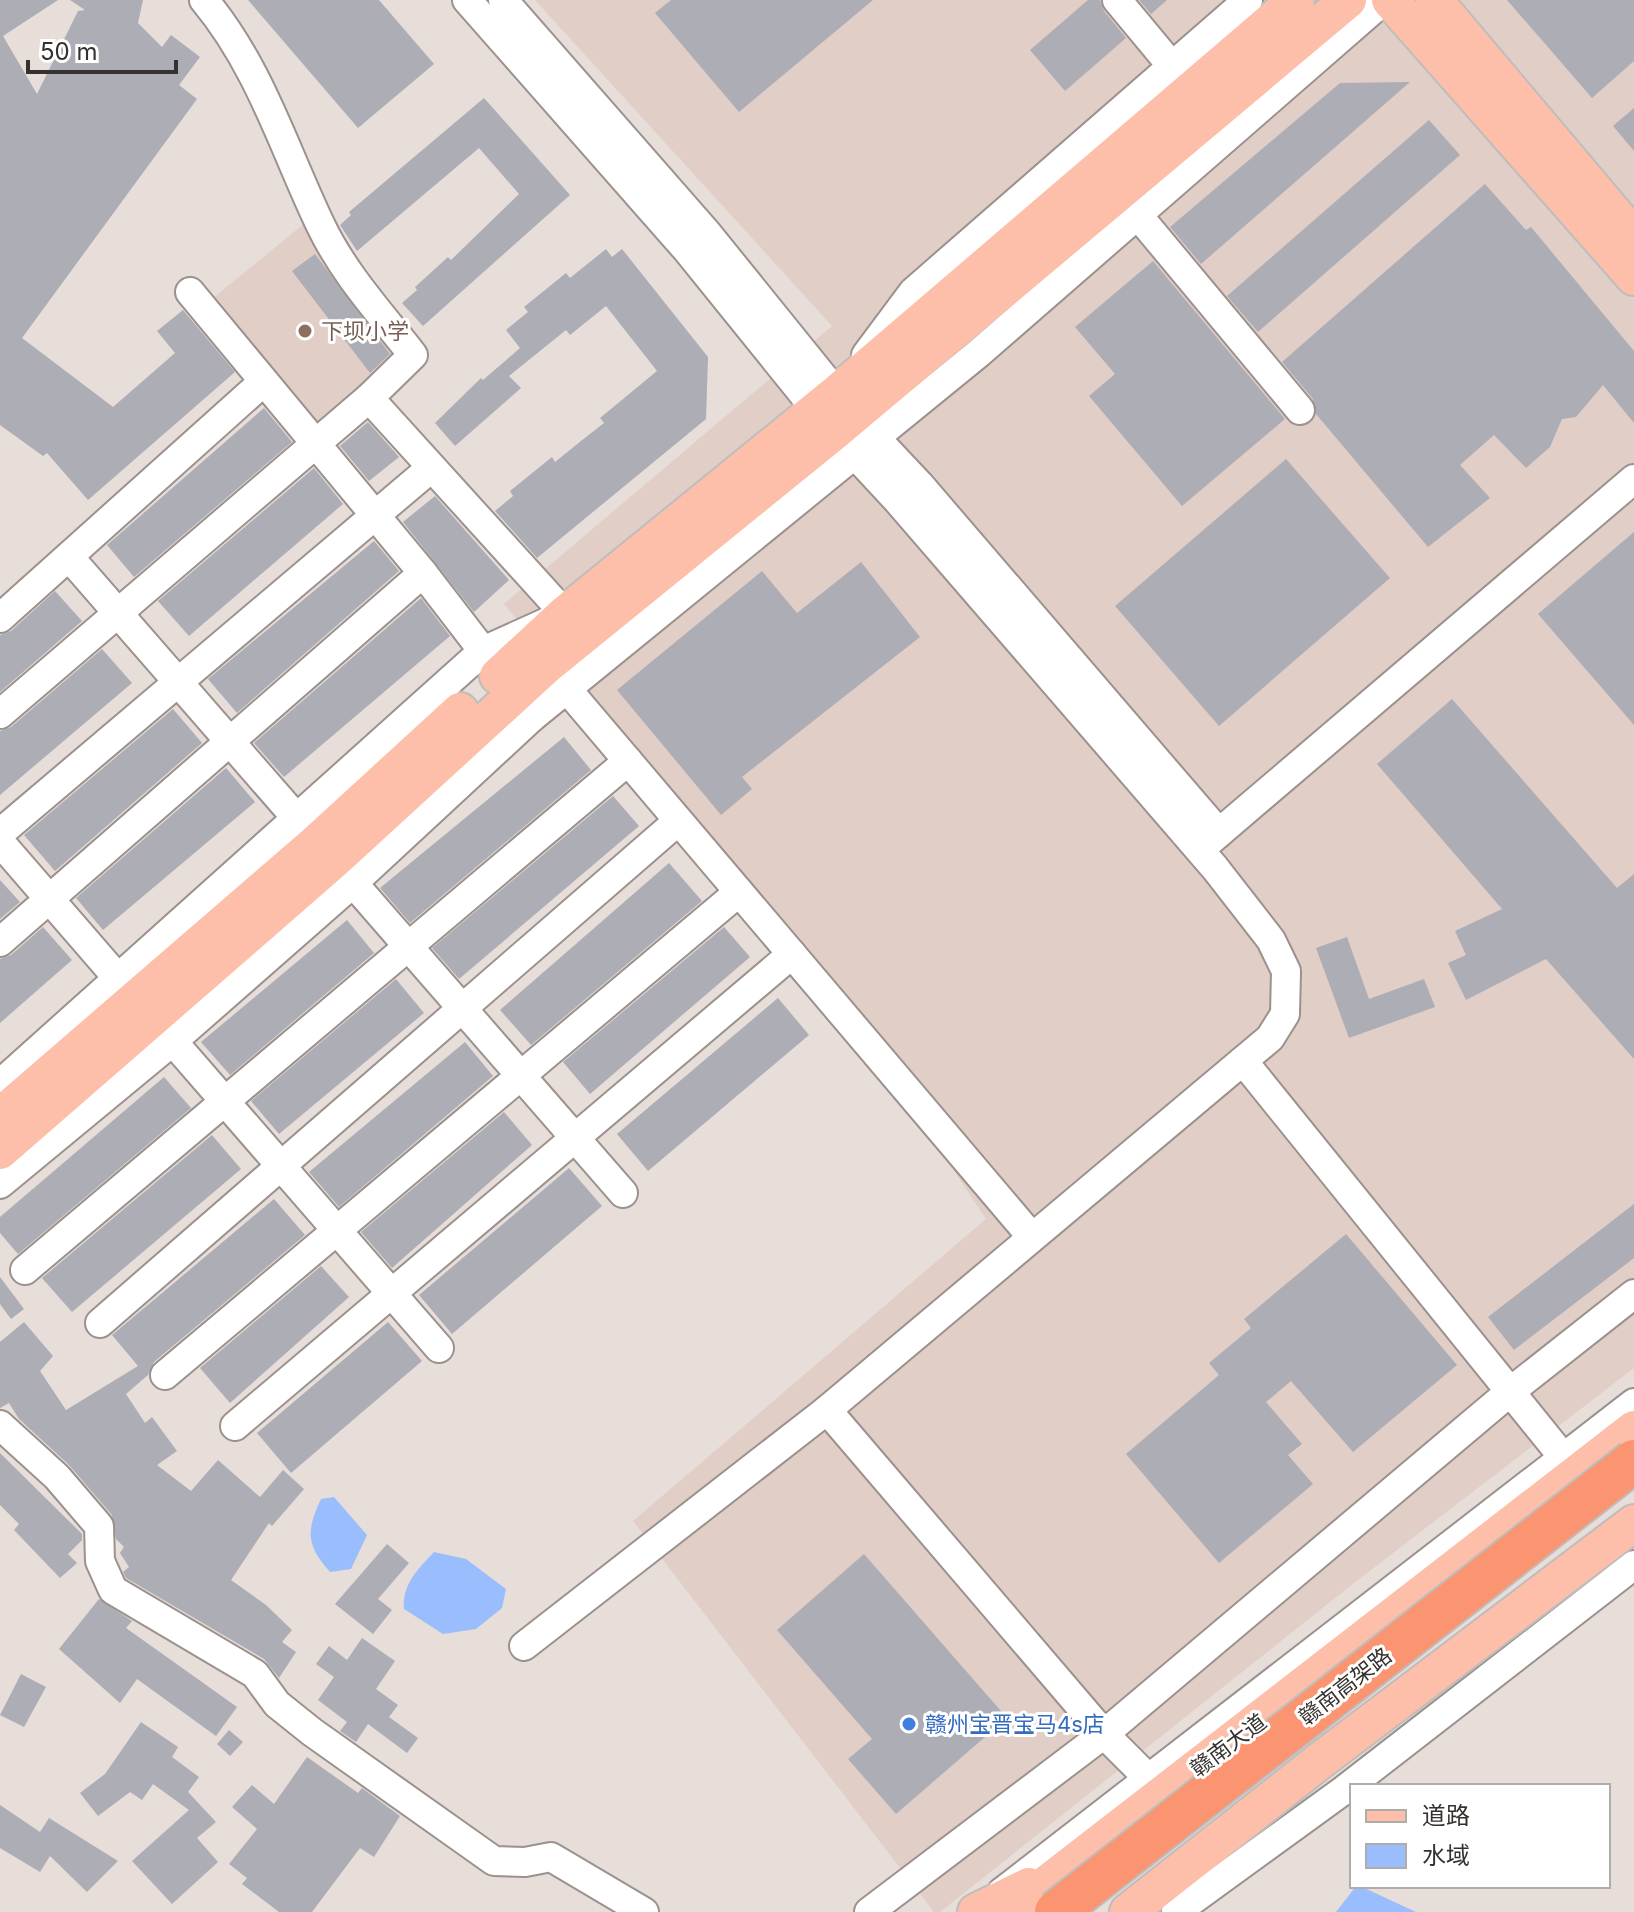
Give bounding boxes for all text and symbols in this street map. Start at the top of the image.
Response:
scale bar [28,24,176,74]
text: 50 m [40,37,98,66]
place label: 下坝小学 [321,318,409,344]
marker: 下坝小学 [296,322,314,340]
street label: 赣南高架路 [1294,1642,1396,1730]
street label: 赣南大道 [1185,1708,1271,1782]
place label: 赣州宝晋宝马4s店 [925,1711,1105,1737]
marker: 赣州宝晋宝马4s店 [900,1715,918,1733]
legend [1350,1784,1610,1888]
text: 道路 [1422,1801,1470,1830]
text: 水域 [1422,1841,1470,1870]

